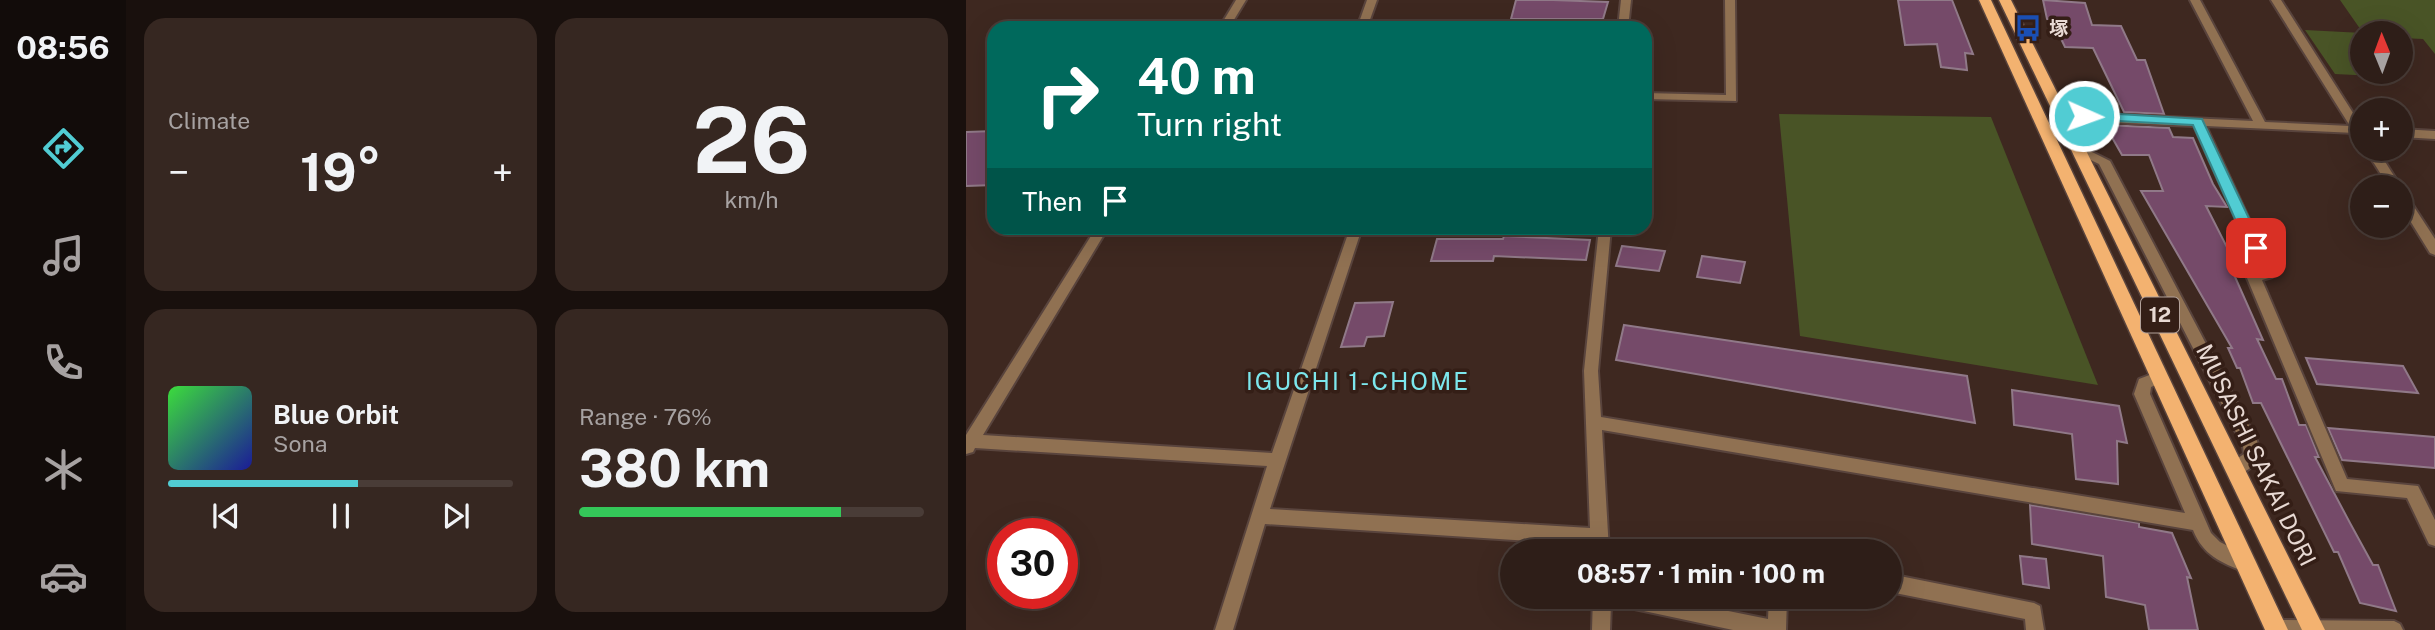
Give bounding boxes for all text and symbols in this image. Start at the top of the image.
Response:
bus stop icon: 塚 [2013,13,2043,43]
place label: 塚 [2049,17,2068,39]
north arrow [2350,21,2413,84]
map controls [2350,21,2413,238]
text: 08:56 [16,29,110,66]
text: 40 m [1137,47,1256,105]
icon: right [1022,49,1113,140]
position arrow [2047,79,2121,153]
text: 26 [693,87,810,193]
button: + [2350,98,2413,161]
text: Turn right [1137,106,1282,143]
text: Climate [168,107,250,134]
icon: directions [39,124,88,173]
text: 19° [300,142,381,203]
text: − [168,150,189,195]
text: + [492,150,513,195]
button: − [2350,175,2413,238]
icon: arrive [1096,182,1134,220]
text: km/h [724,186,779,213]
text: Then [1022,186,1082,217]
pin [2226,218,2286,278]
icon: arrive [2237,229,2275,267]
icon: music [39,231,88,280]
road number: 12 [2141,298,2179,332]
icon: phone [39,338,88,387]
street label: MUSASHI SAKAI DORI [2191,340,2322,570]
district label: IGUCHI 1-CHOME [1246,367,1470,395]
text: Blue Orbit [273,399,399,430]
text: Range · 76% [579,403,712,430]
text: Sona [273,430,327,457]
text: 380 km [579,438,770,499]
icon: climate [39,445,88,494]
icon: previous [207,497,245,535]
icon: pause [322,497,360,535]
icon: next [437,497,475,535]
speed limit sign: 30 [987,518,1078,609]
icon: car [39,552,88,601]
text: 08:57 · 1 min · 100 m [1577,558,1825,589]

